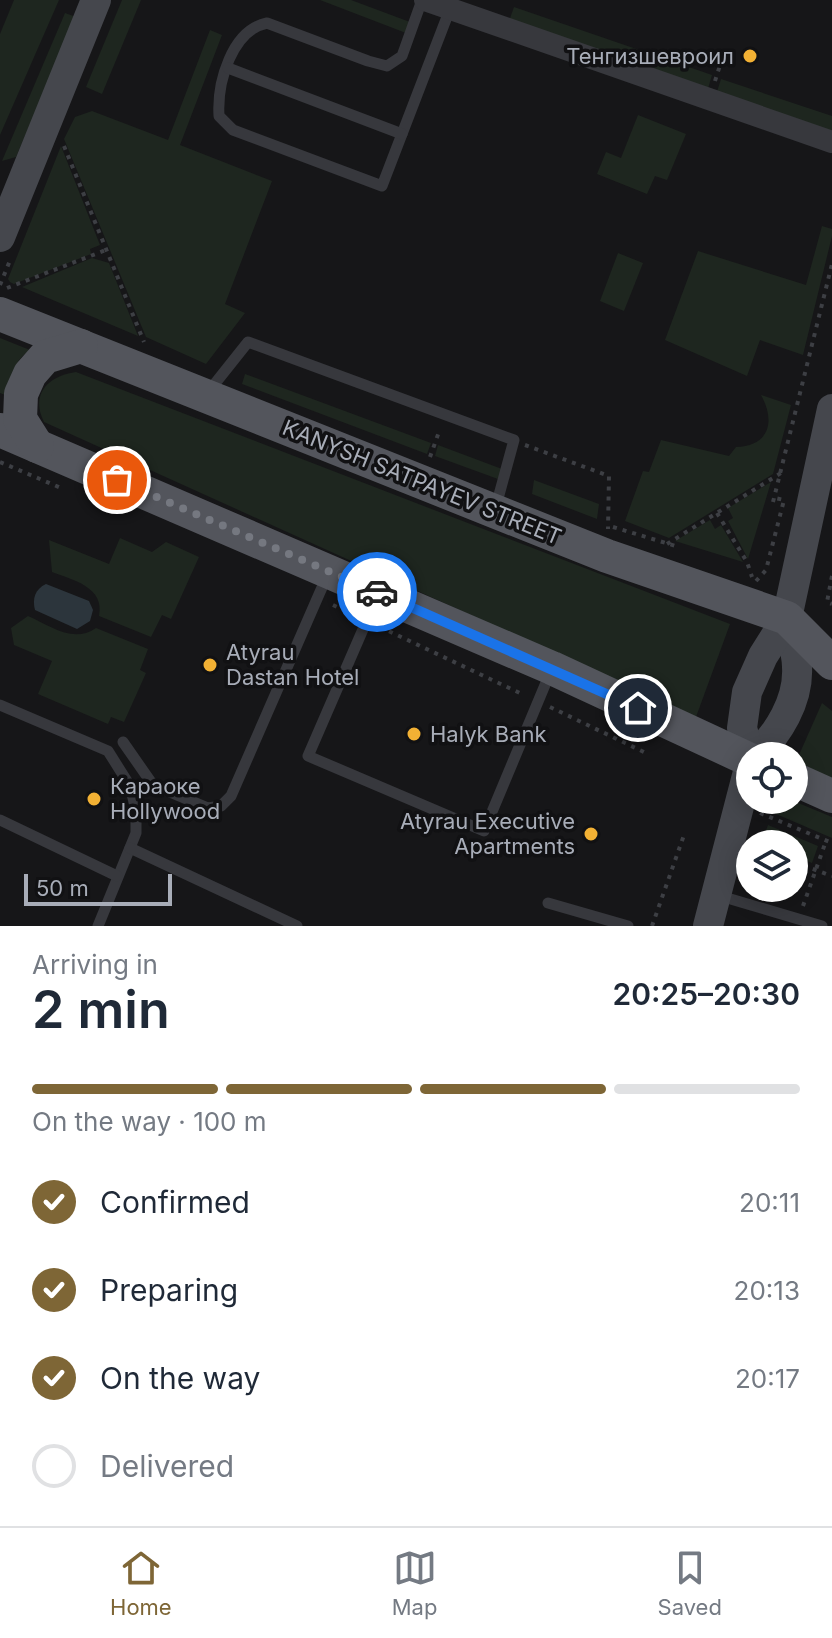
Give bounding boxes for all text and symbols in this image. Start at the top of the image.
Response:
place label: Тенгизшевроил [566,43,734,69]
marker: Тенгизшевроил [741,47,759,65]
street label: KANYSH SATPAYEV STREET [279,414,565,550]
pin [83,446,151,514]
icon: bag [95,458,139,502]
courier [337,552,417,632]
icon: car [355,570,399,614]
place label: Atyrau Dastan Hotel [226,639,359,690]
marker: Atyrau Dastan Hotel [201,656,219,674]
pin [604,674,672,742]
icon: home [616,686,660,730]
place label: Halyk Bank [430,721,547,747]
marker: Halyk Bank [405,725,423,743]
map controls [736,742,808,902]
button: locate [736,742,808,814]
place label: Караоке Hollywood [110,773,220,824]
marker: Караоке Hollywood [85,790,103,808]
place label: Atyrau Executive Apartments [400,808,575,859]
marker: Atyrau Executive Apartments [582,825,600,843]
button: layers [736,830,808,902]
scale bar [24,870,172,906]
text: 50 m [36,875,89,901]
text: Arriving in [32,949,158,980]
text: 20:25–20:30 [612,976,800,1012]
text: 2 min [32,978,170,1041]
text: On the way · 100 m [32,1106,267,1137]
icon: check [32,1180,76,1224]
text: Confirmed [100,1184,250,1220]
text: 20:11 [739,1187,800,1218]
icon: check [32,1268,76,1312]
text: Preparing [100,1272,238,1308]
text: 20:13 [734,1275,800,1306]
icon: check [32,1356,76,1400]
text: On the way [100,1360,260,1396]
text: 20:17 [735,1363,800,1394]
text: Delivered [100,1448,234,1484]
tab: Home [110,1546,172,1620]
tab: Map [392,1546,437,1620]
tab: Saved [658,1546,722,1620]

